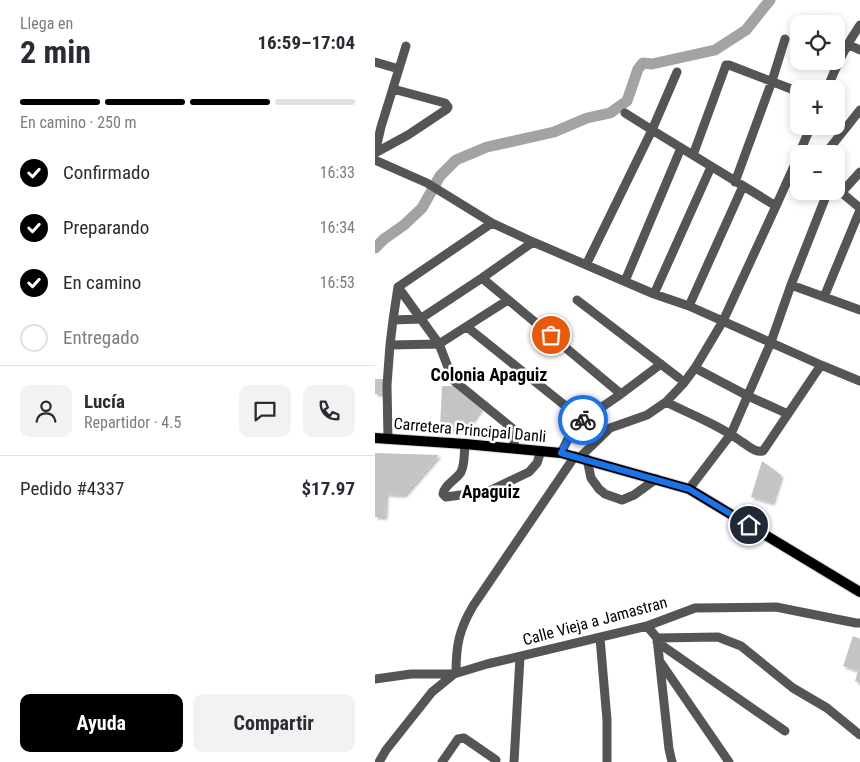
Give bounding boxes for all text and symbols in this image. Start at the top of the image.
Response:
text: Llega en [20,14,73,33]
map controls [790,15,845,200]
button: locate [790,15,845,70]
text: 16:59–17:04 [257,31,355,54]
text: 2 min [20,33,91,71]
button: + [790,80,845,135]
text: En camino · 250 m [20,113,137,132]
button: − [790,145,845,200]
icon: check [20,159,48,187]
text: Confirmado [63,161,150,184]
text: 16:33 [320,163,355,182]
icon: check [20,214,48,242]
text: Preparando [63,216,149,239]
text: 16:34 [320,218,355,237]
icon: check [20,269,48,297]
text: En camino [63,271,141,294]
text: 16:53 [320,273,355,292]
pin [530,314,572,356]
icon: bag [537,321,565,349]
text: Entregado [63,326,139,349]
district label: Colonia Apaguiz [430,364,548,385]
button: person [20,385,72,437]
button: chat [239,385,291,437]
button: phone [303,385,355,437]
text: Lucía [84,390,125,413]
courier [558,395,608,445]
icon: bike [569,406,597,434]
text: Repartidor · 4.5 [84,413,181,432]
street label: Carretera Principal Danli [393,414,547,446]
text: Pedido #4337 [20,477,124,500]
text: $17.97 [301,477,355,500]
district label: Apaguiz [462,481,520,502]
pin [728,504,770,546]
icon: home [735,511,763,539]
street label: Calle Vieja a Jamastran [521,593,669,649]
button: Ayuda [20,694,183,752]
button: Compartir [193,694,355,752]

